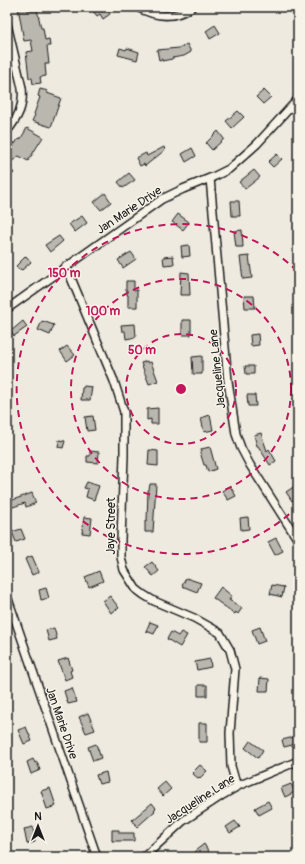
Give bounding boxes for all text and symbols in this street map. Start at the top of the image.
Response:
street label: Jan Marie Drive [94,183,165,238]
text: 150 m [48,266,81,281]
text: 100 m [86,304,121,319]
street label: Jacqueline Lane [206,328,229,409]
text: 50 m [128,343,156,358]
centre of rings [174,382,188,396]
street label: Jaye Street [104,497,119,555]
street label: Jan Marie Drive [42,685,81,761]
street label: Jacqueline Lane [163,771,238,827]
north arrow [18,806,58,846]
text: N [34,810,42,823]

